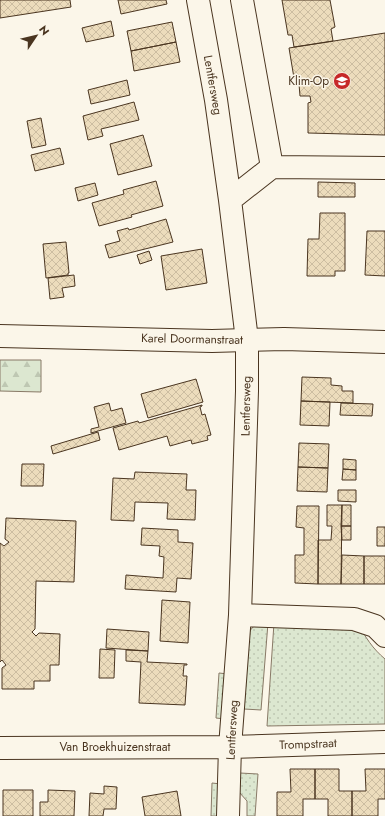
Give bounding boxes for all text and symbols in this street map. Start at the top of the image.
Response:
north arrow [16,16,56,56]
text: N [35,22,53,38]
street label: Lentfersweg [199,54,227,116]
school or university icon: Klim-Op [332,71,352,91]
place label: Klim-Op [288,72,329,90]
street label: Karel Doormanstraat [141,329,243,349]
street label: Lentfersweg [236,376,256,436]
street label: Lentfersweg [221,699,243,761]
street label: Trompstraat [279,734,337,754]
street label: Van Broekhuizenstraat [60,738,171,756]

